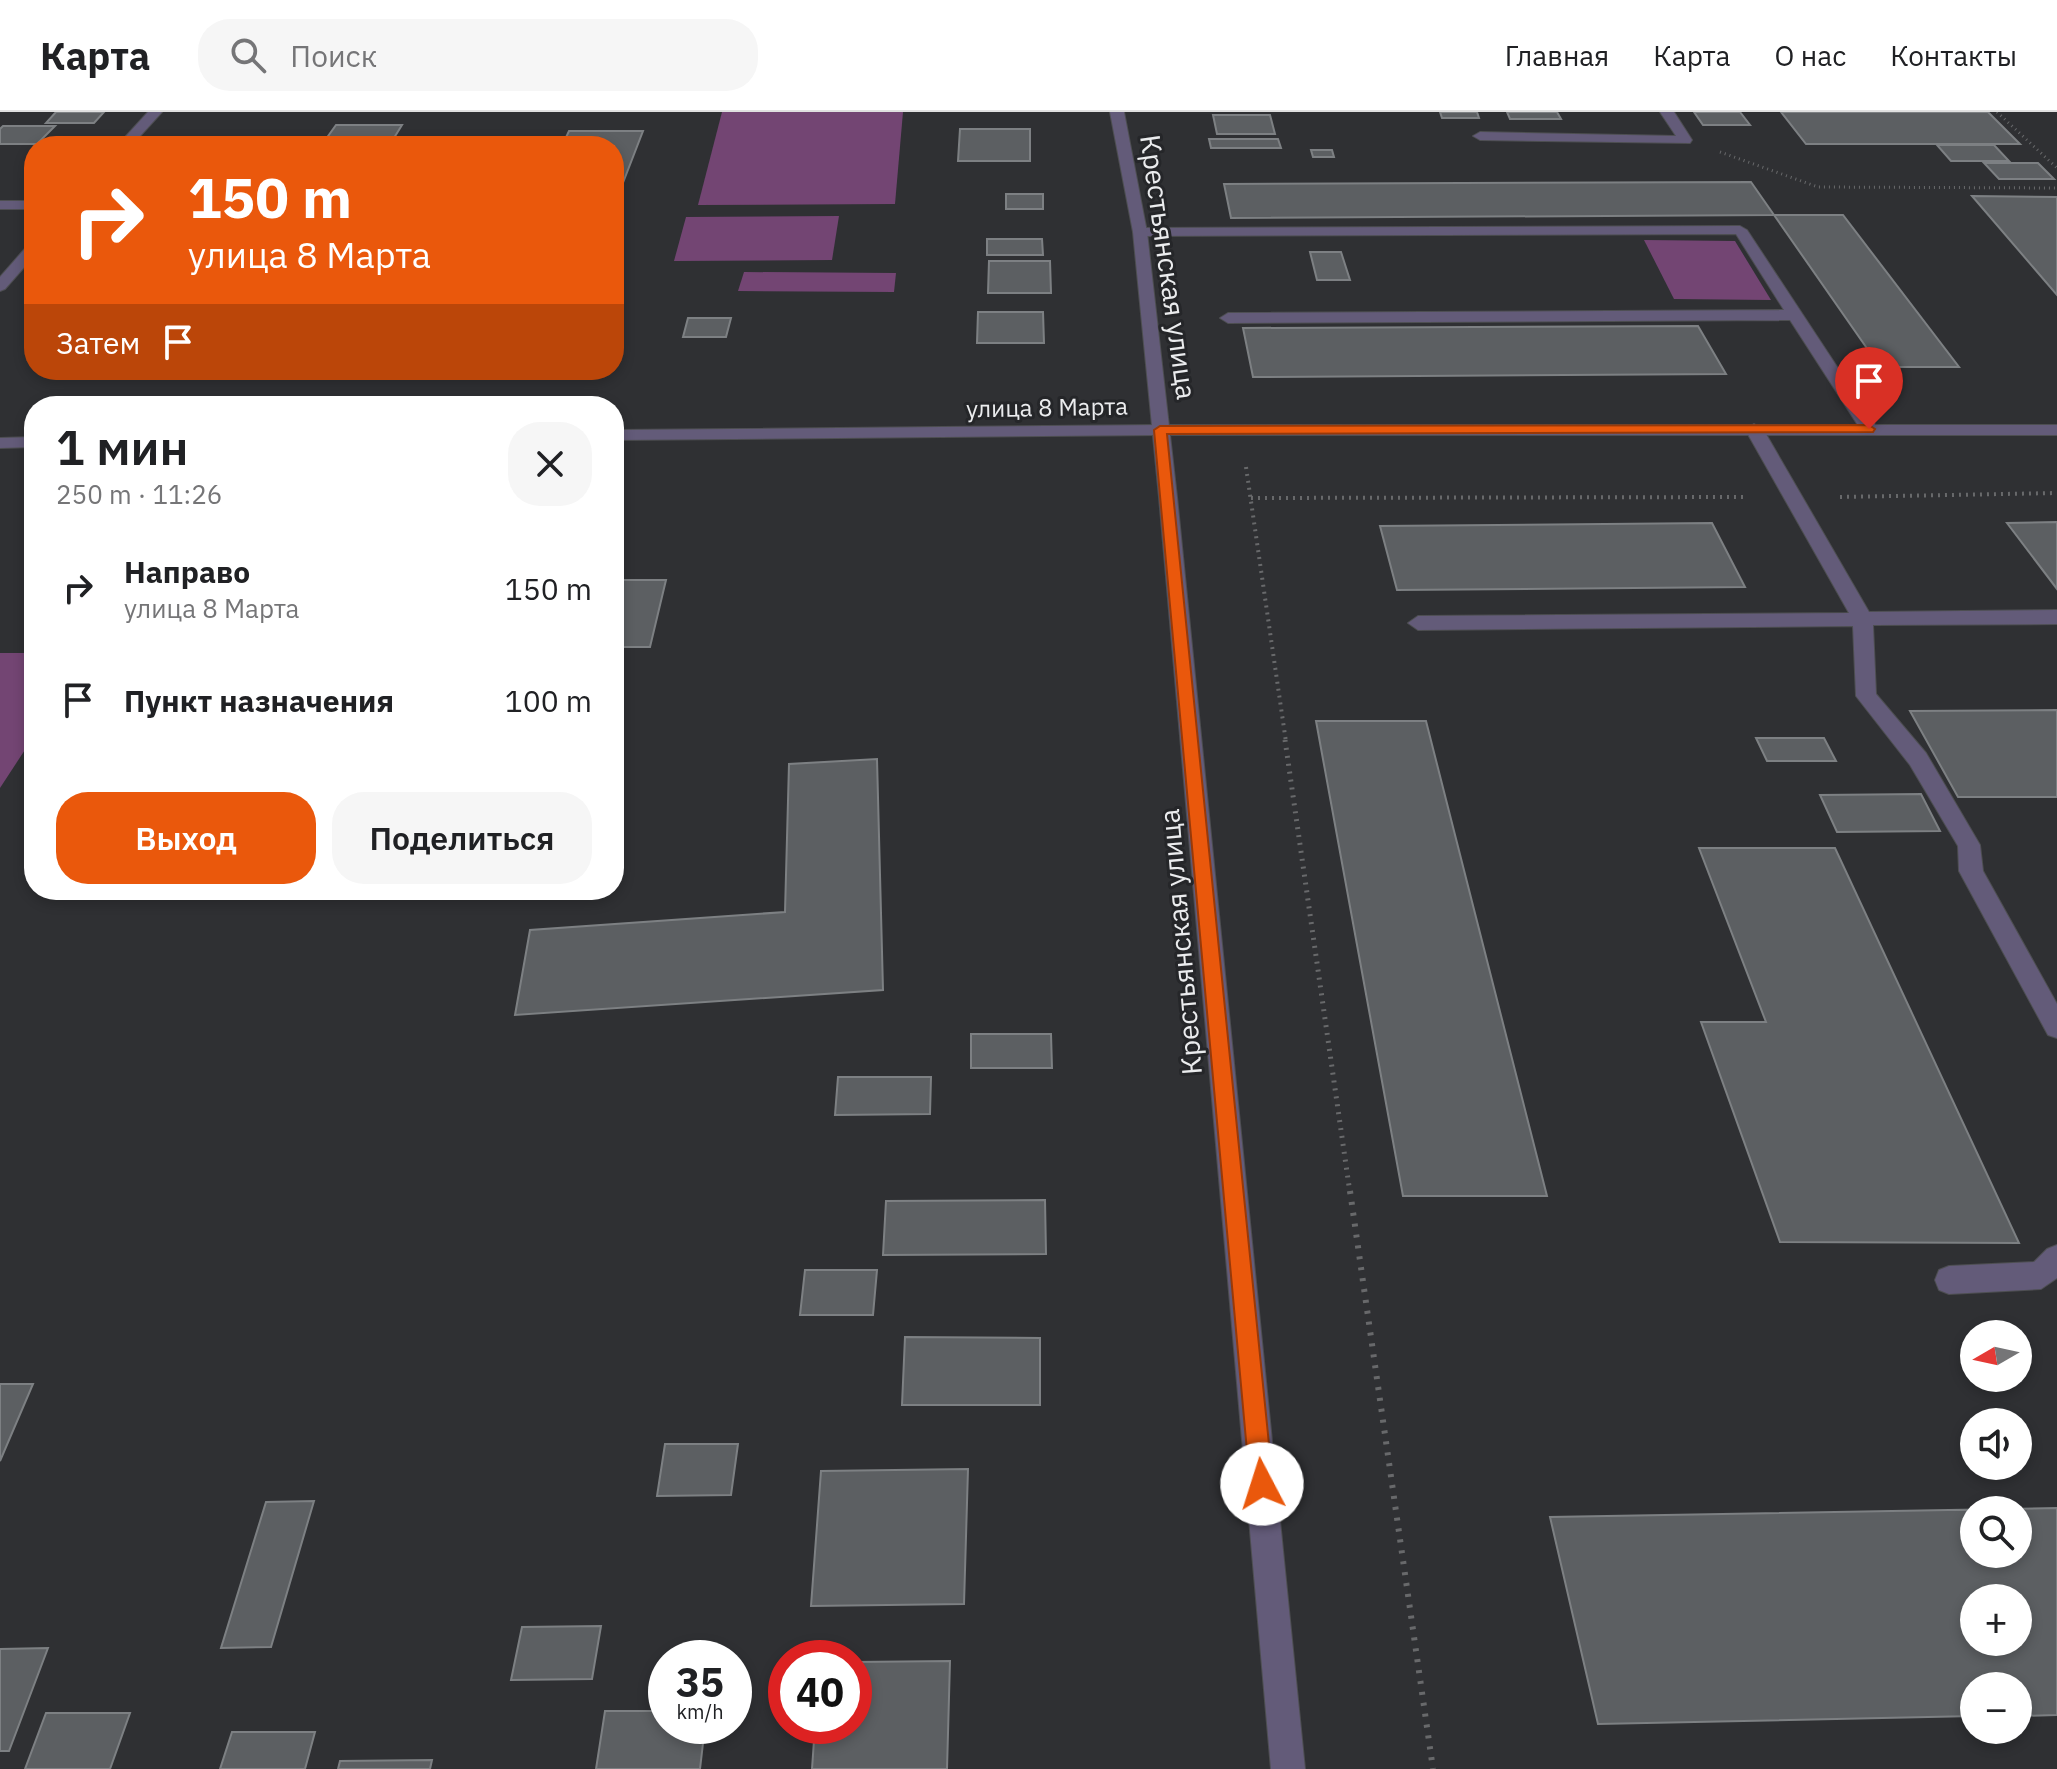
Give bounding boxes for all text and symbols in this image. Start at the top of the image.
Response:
search box [198,19,758,91]
text: Карта [40,31,150,80]
icon: search [226,33,270,77]
text: Поиск [290,36,377,75]
text: Главная [1505,37,1609,74]
text: Карта [1653,37,1730,74]
text: О нас [1774,37,1846,74]
text: Контакты [1890,37,2017,74]
street label: Крестьянская улица [1132,132,1206,402]
text: 150 m [188,161,352,233]
icon: right [56,168,160,272]
text: улица 8 Марта [188,231,431,278]
icon: arrive [156,320,200,364]
text: Затем [56,323,140,362]
pin [1835,347,1903,429]
icon: arrive [1847,359,1891,403]
street label: улица 8 Марта [966,390,1128,424]
text: 1 мин [56,416,189,478]
button: close [508,422,592,506]
text: 250 m · 11:26 [56,477,222,511]
text: Направо [124,552,250,591]
icon: right [56,566,100,610]
text: 150 m [505,569,592,608]
text: улица 8 Марта [124,591,299,625]
icon: arrive [56,678,100,722]
text: Пункт назначения [124,681,394,720]
text: 100 m [505,681,592,720]
button: Выход [56,792,316,884]
button: Поделиться [332,792,592,884]
street label: Крестьянская улица [1150,807,1210,1077]
north arrow [1960,1320,2032,1392]
map controls [1960,1320,2032,1744]
button: sound [1960,1408,2032,1480]
position arrow [1220,1442,1304,1526]
button: search [1960,1496,2032,1568]
button: + [1960,1584,2032,1656]
speed limit sign: 40 [768,1640,872,1744]
text: 35 [676,1656,724,1708]
button: − [1960,1672,2032,1744]
text: km/h [676,1698,724,1725]

